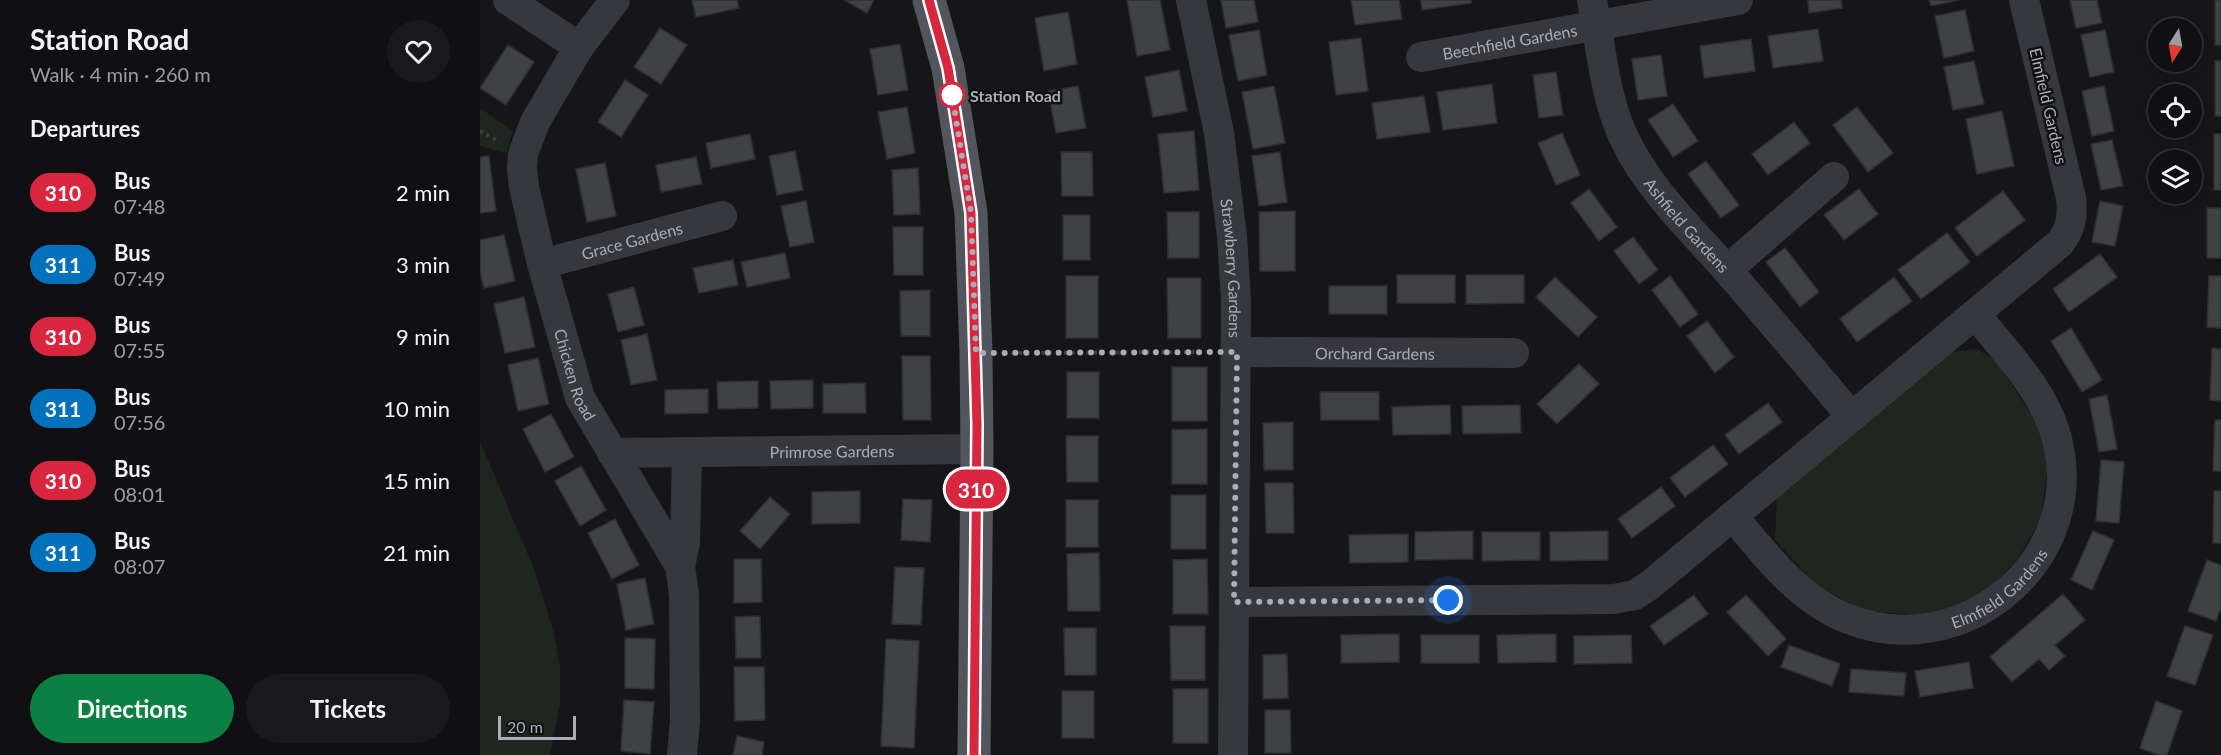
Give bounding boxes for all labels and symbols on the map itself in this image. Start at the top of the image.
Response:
north arrow [2148,18,2202,72]
street label: Beechfield Gardens [1441,20,1578,62]
street label: Elmfield Gardens [2026,46,2072,166]
marker: Station Road [939,82,965,108]
place label: Station Road [970,86,1061,105]
street label: Ashfield Gardens [1641,174,1734,276]
street label: Strawberry Gardens [1218,198,1246,338]
street label: Grace Gardens [579,217,684,263]
street label: Chicken Road [551,326,600,424]
street label: Orchard Gardens [1315,343,1435,362]
street label: Primrose Gardens [769,440,895,461]
line badge: 310 [942,470,1010,508]
street label: Elmfield Gardens [1948,545,2050,631]
your location [1433,585,1463,615]
scale bar [498,713,576,740]

